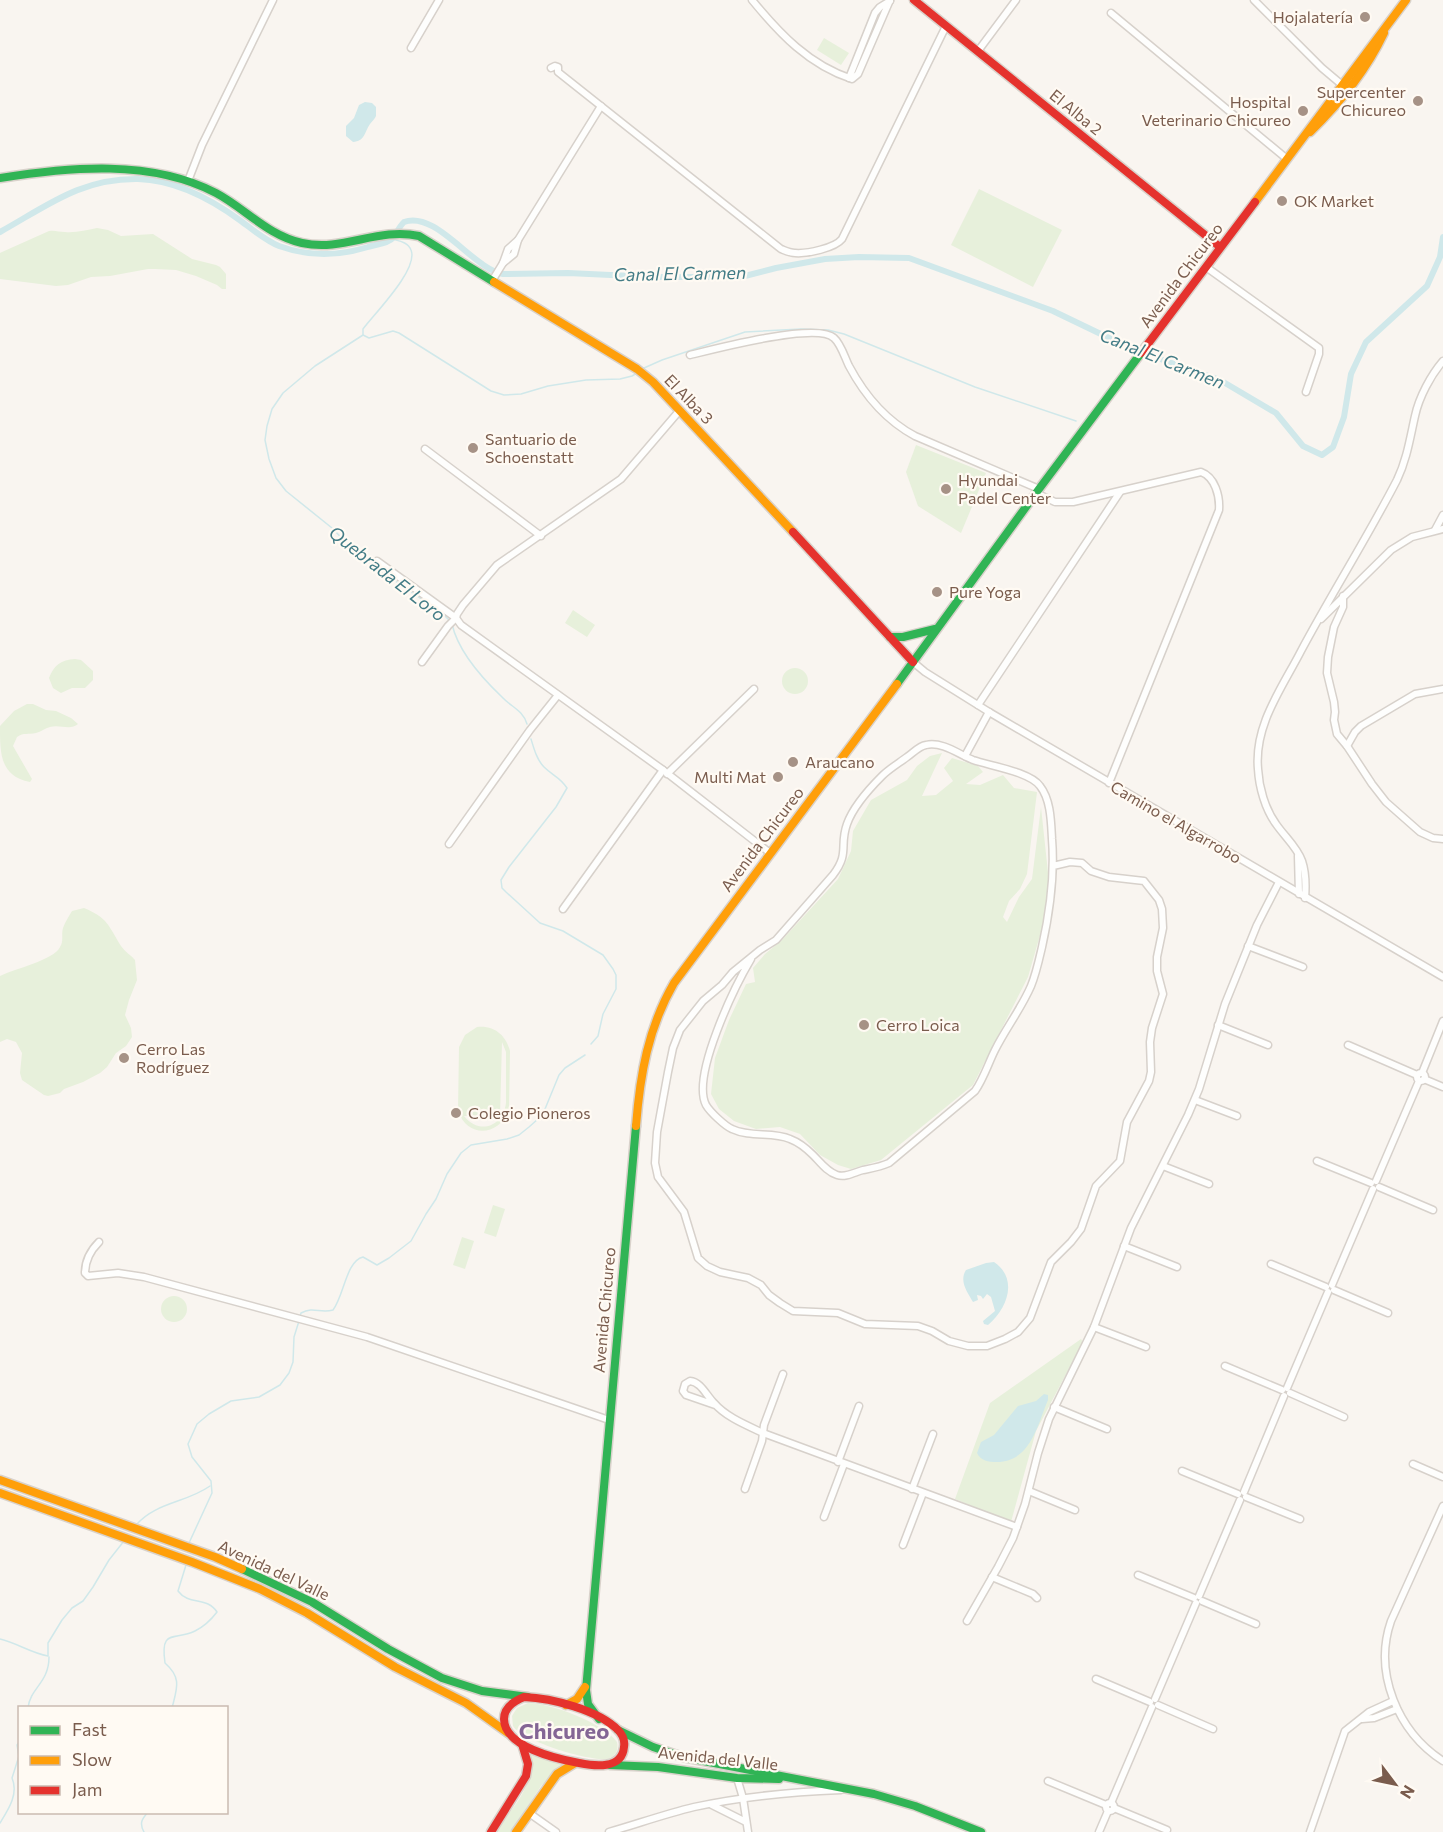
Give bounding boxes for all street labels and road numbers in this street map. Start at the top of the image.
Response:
street label: El Alba 2 [1046,85,1106,138]
street label: Avenida Chicureo [1135,219,1226,331]
street label: El Alba 3 [661,370,718,427]
street label: Camino el Algarrobo [1107,776,1245,867]
street label: Avenida Chicureo [716,783,807,895]
street label: Avenida Chicureo [589,1246,618,1374]
street label: Avenida del Valle [216,1535,333,1604]
street label: Avenida del Valle [657,1742,779,1773]

